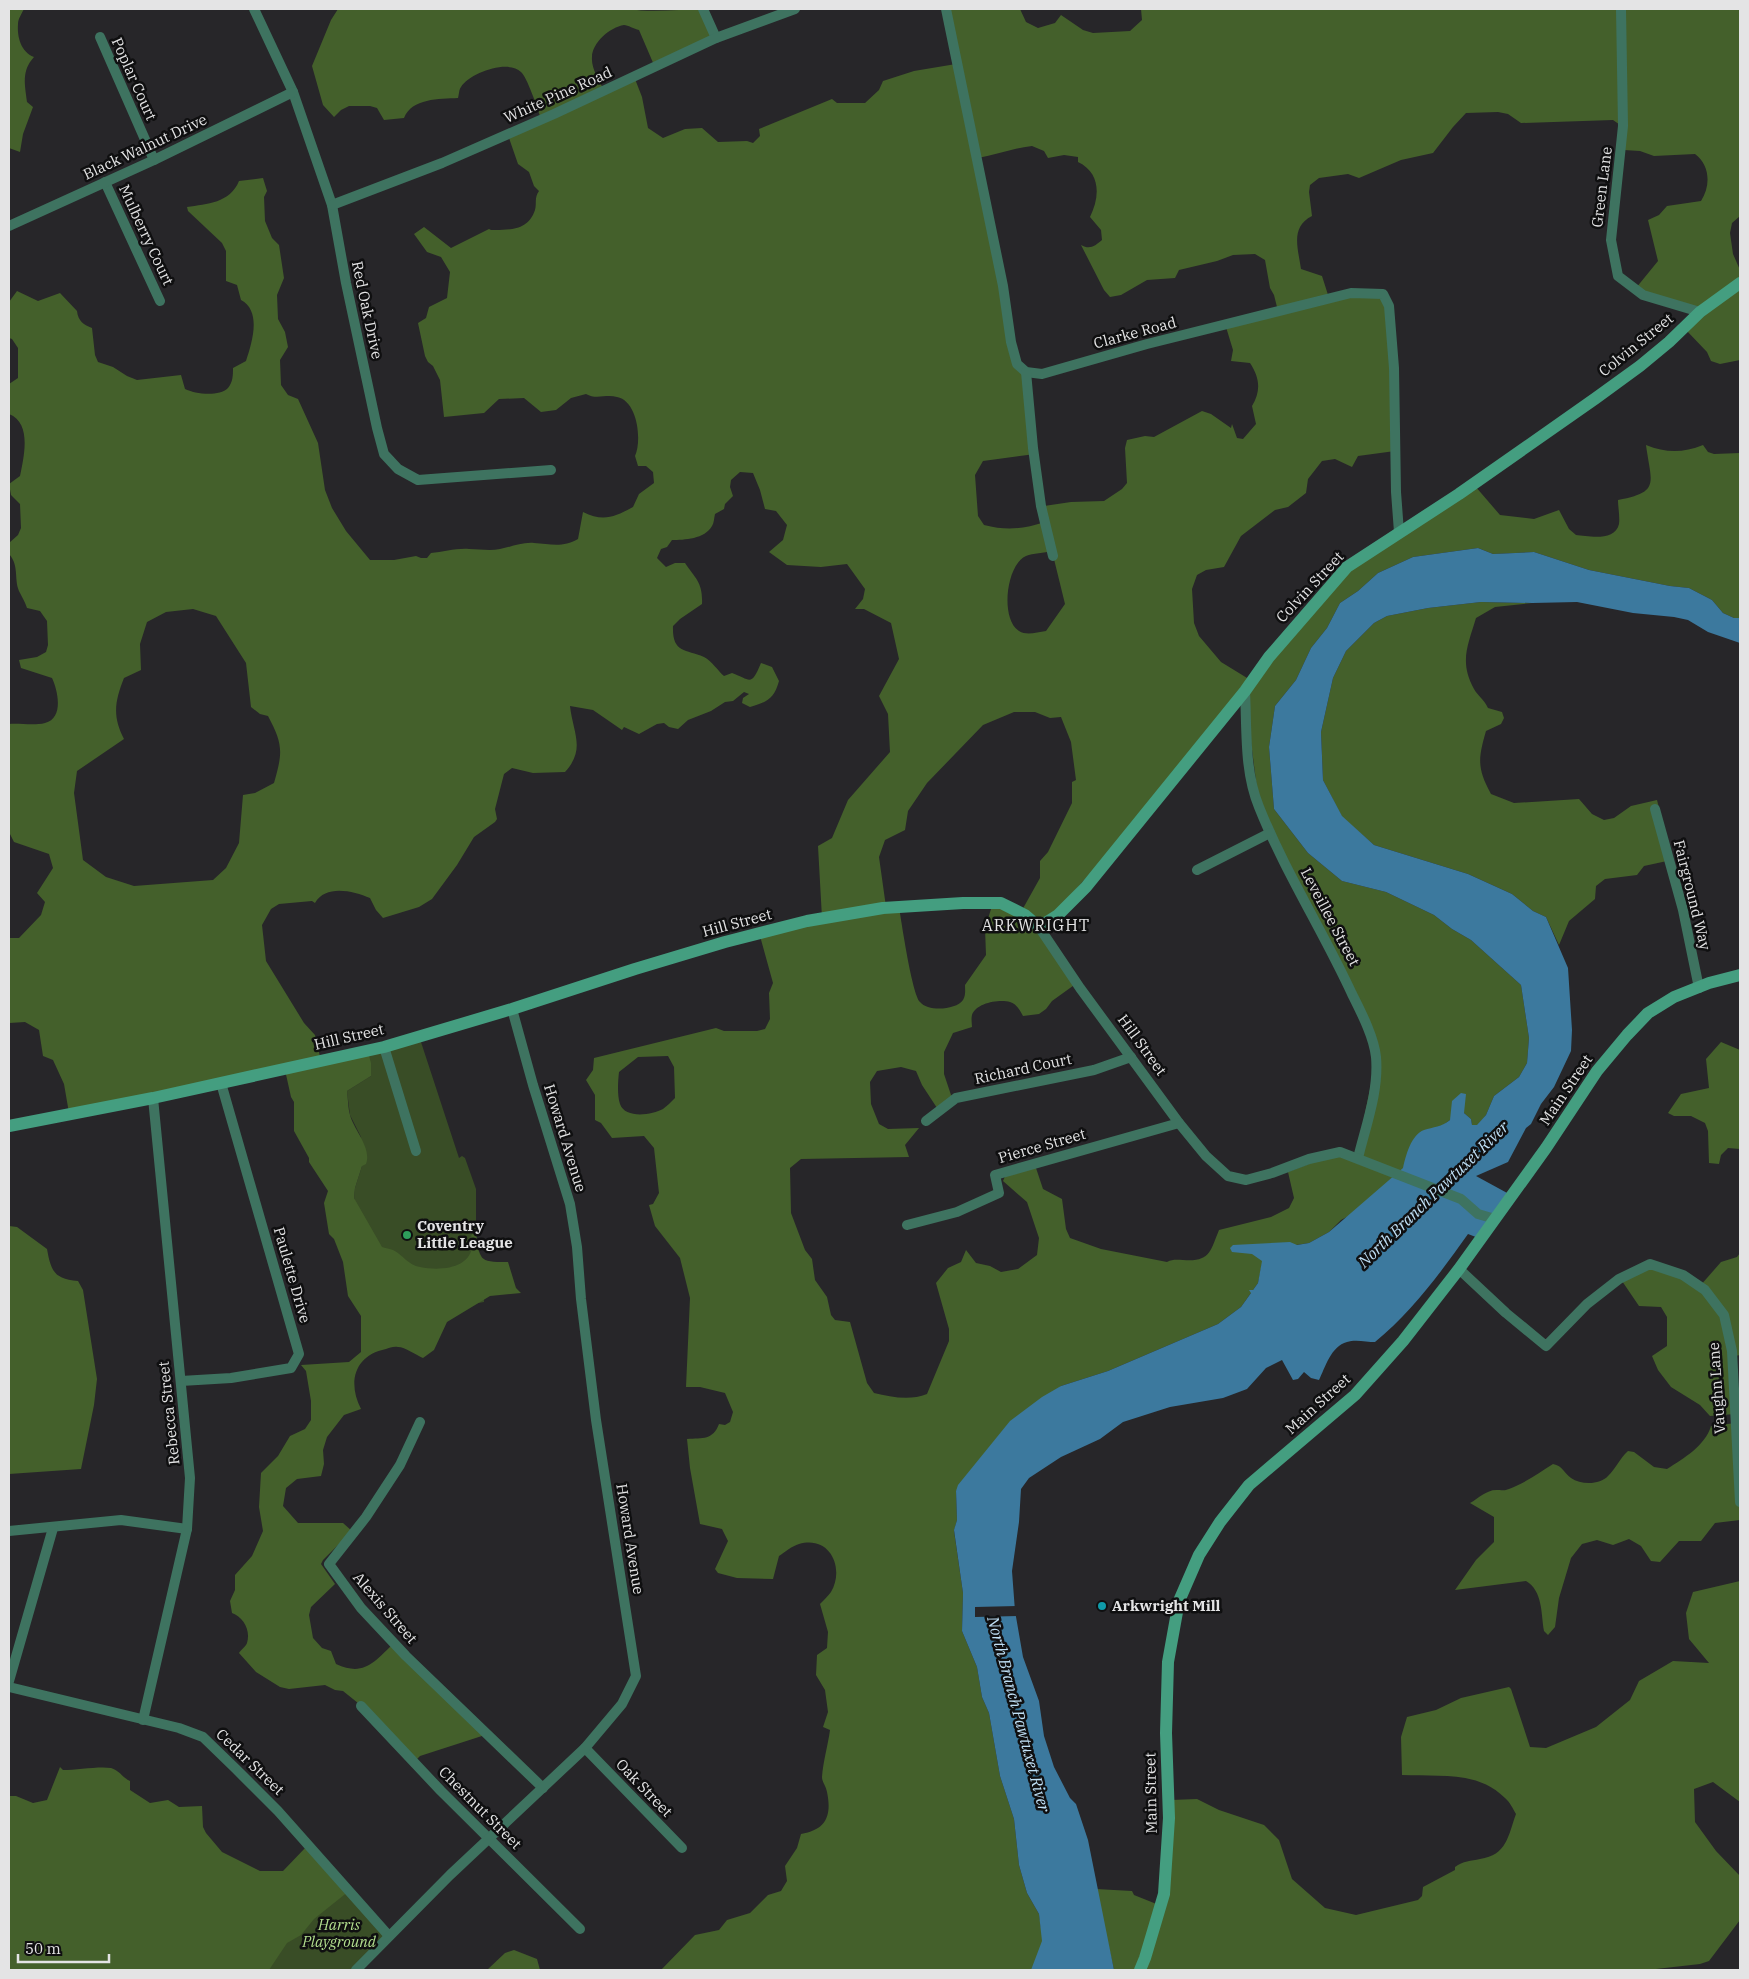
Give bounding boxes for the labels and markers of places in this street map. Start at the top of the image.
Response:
place label: Coventry Little League [417,1216,513,1252]
marker: Coventry Little League [401,1229,413,1241]
place label: Arkwright Mill [1112,1596,1221,1615]
marker: Arkwright Mill [1096,1600,1108,1612]

